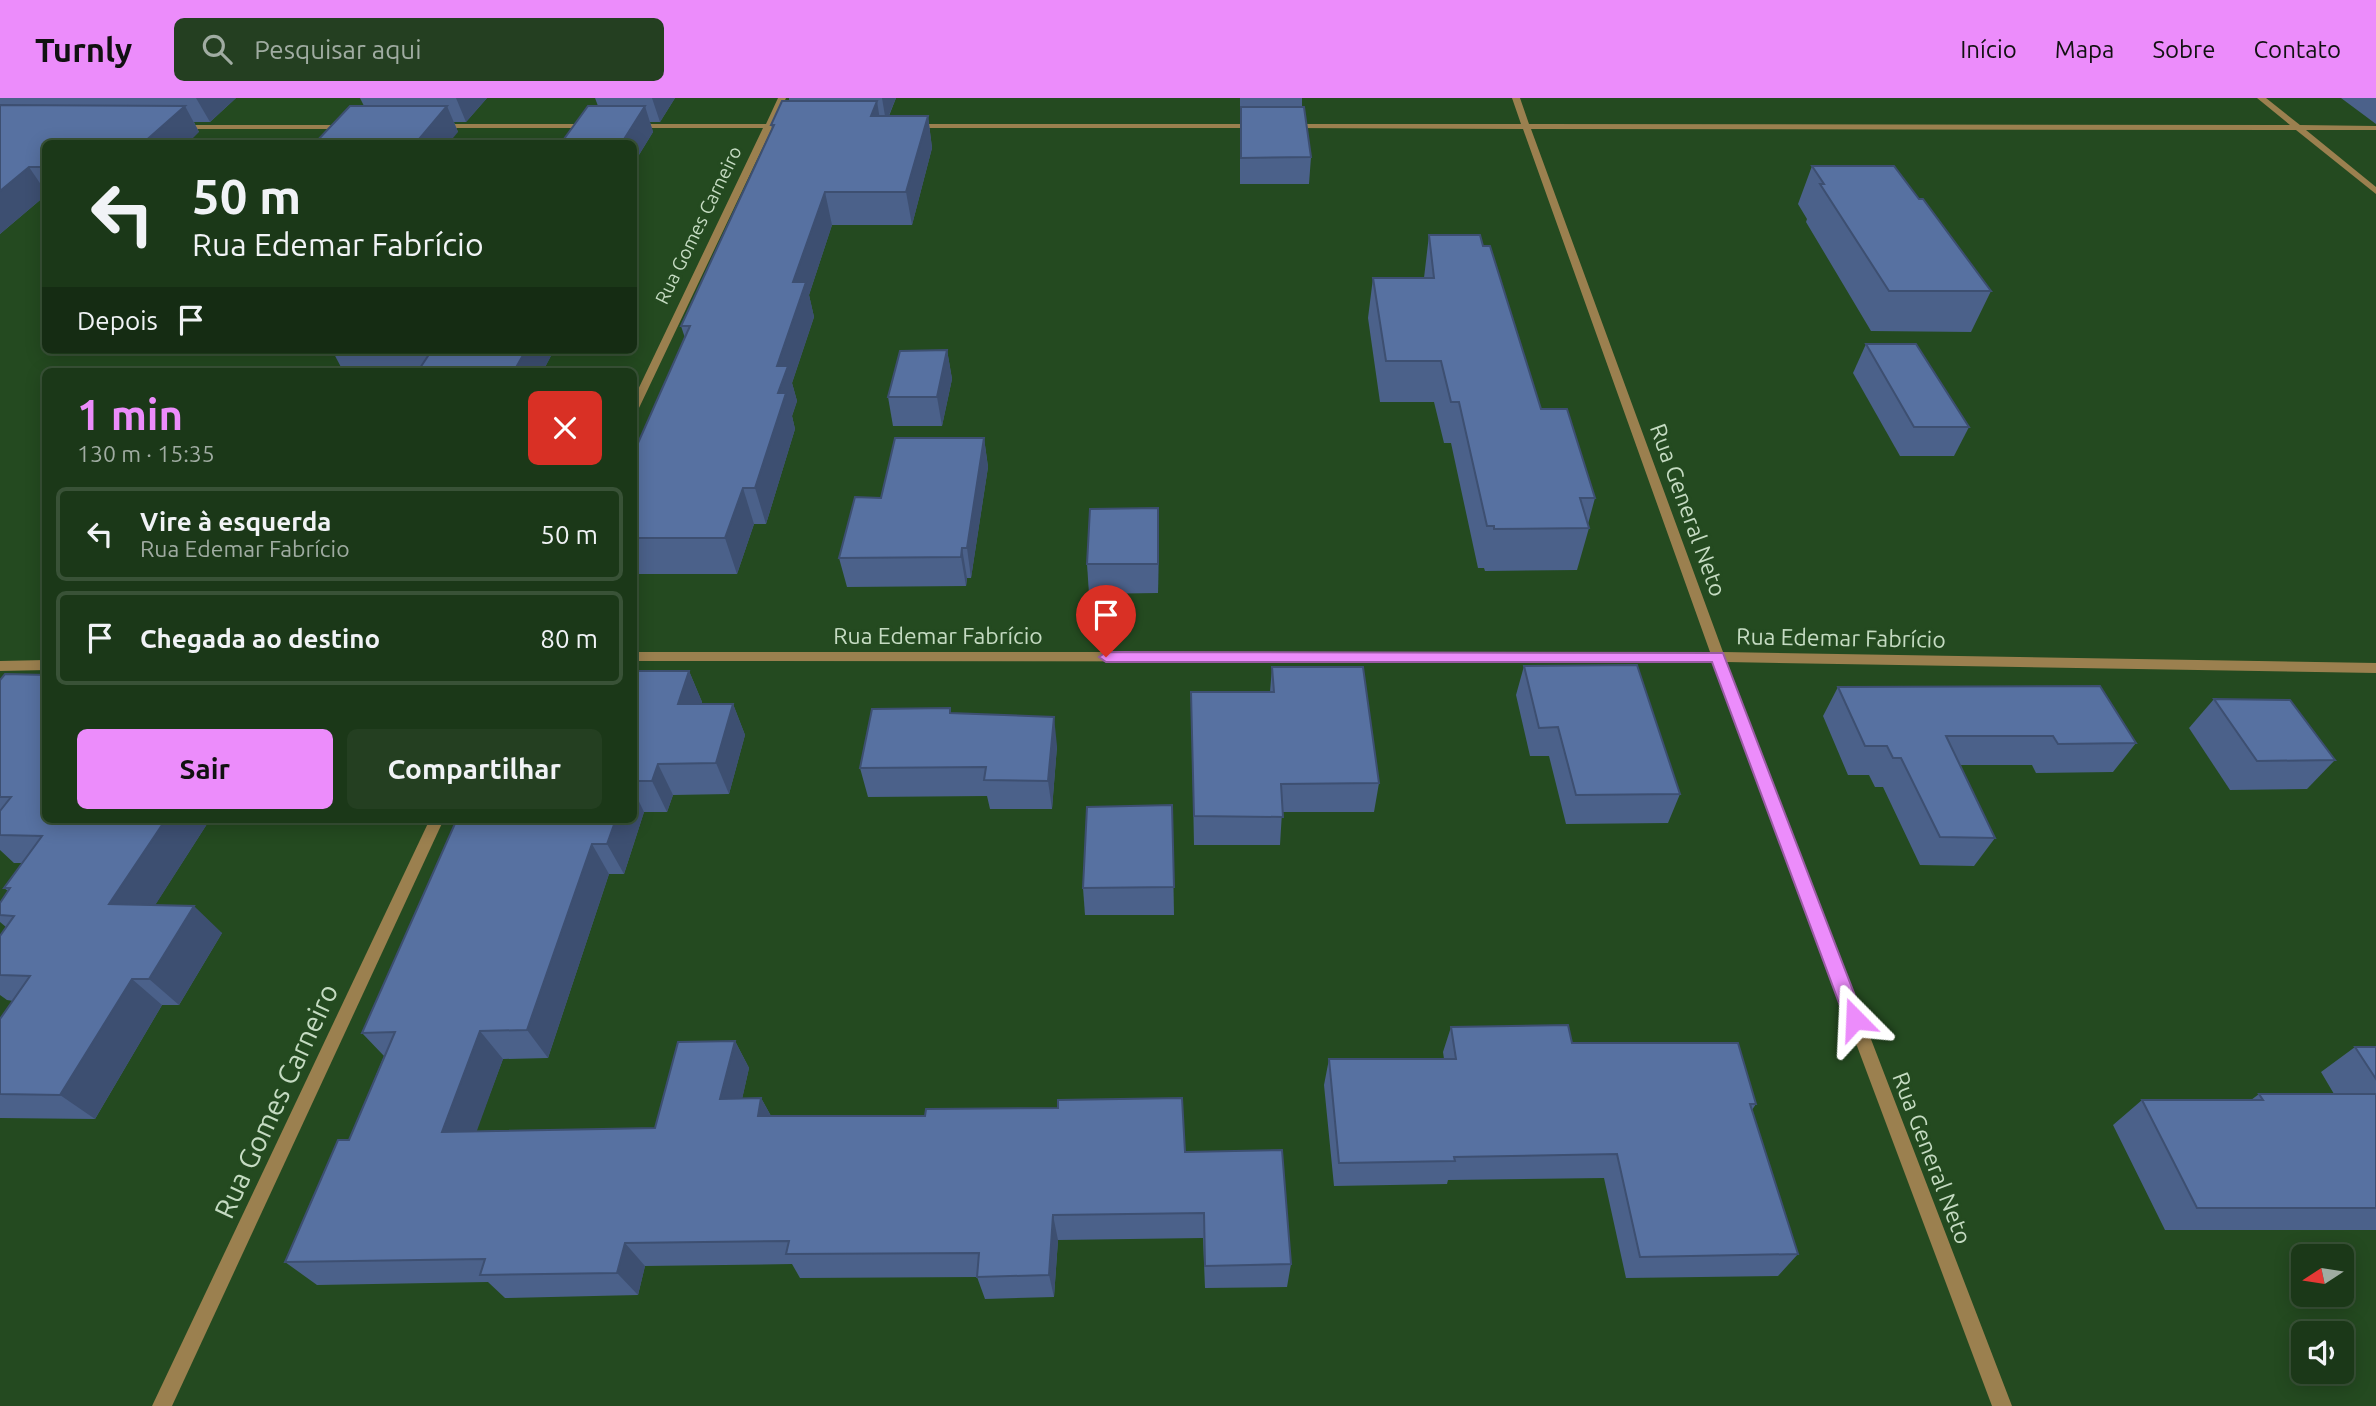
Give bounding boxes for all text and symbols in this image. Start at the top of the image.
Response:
search box [174,18,664,81]
icon: search [198,30,236,68]
text: Turnly [35,31,132,68]
text: Pesquisar aqui [254,35,422,64]
text: Início [1960,36,2017,63]
text: Mapa [2055,36,2114,63]
text: Sobre [2152,36,2215,63]
text: Contato [2253,36,2341,63]
street label: Rua Gomes Carneiro [650,142,746,308]
icon: left [77,168,168,259]
text: 50 m [192,168,301,223]
text: Rua Edemar Fabrício [192,226,484,262]
icon: arrive [172,301,210,339]
text: Depois [77,306,158,335]
text: 1 min [77,391,183,438]
button: close [528,391,602,465]
street label: Rua General Neto [1646,420,1731,599]
text: 130 m · 15:35 [77,441,215,466]
text: Vire à esquerda [140,507,331,536]
icon: left [81,515,119,553]
text: 50 m [540,520,598,549]
text: Rua Edemar Fabrício [140,536,350,561]
pin [1076,585,1136,657]
icon: arrive [1087,596,1125,634]
icon: arrive [81,619,119,657]
street label: Rua Edemar Fabrício [833,623,1043,648]
street label: Rua Edemar Fabrício [1736,623,1946,652]
text: Chegada ao destino [140,624,380,653]
text: 80 m [540,624,598,653]
button: Sair [77,729,333,809]
button: Compartilhar [347,729,602,809]
street label: Rua Gomes Carneiro [208,979,343,1223]
position arrow [1818,982,1892,1056]
street label: Rua General Neto [1888,1069,1977,1247]
north arrow [2291,1244,2354,1307]
map controls [2291,1244,2354,1384]
button: sound [2291,1321,2354,1384]

